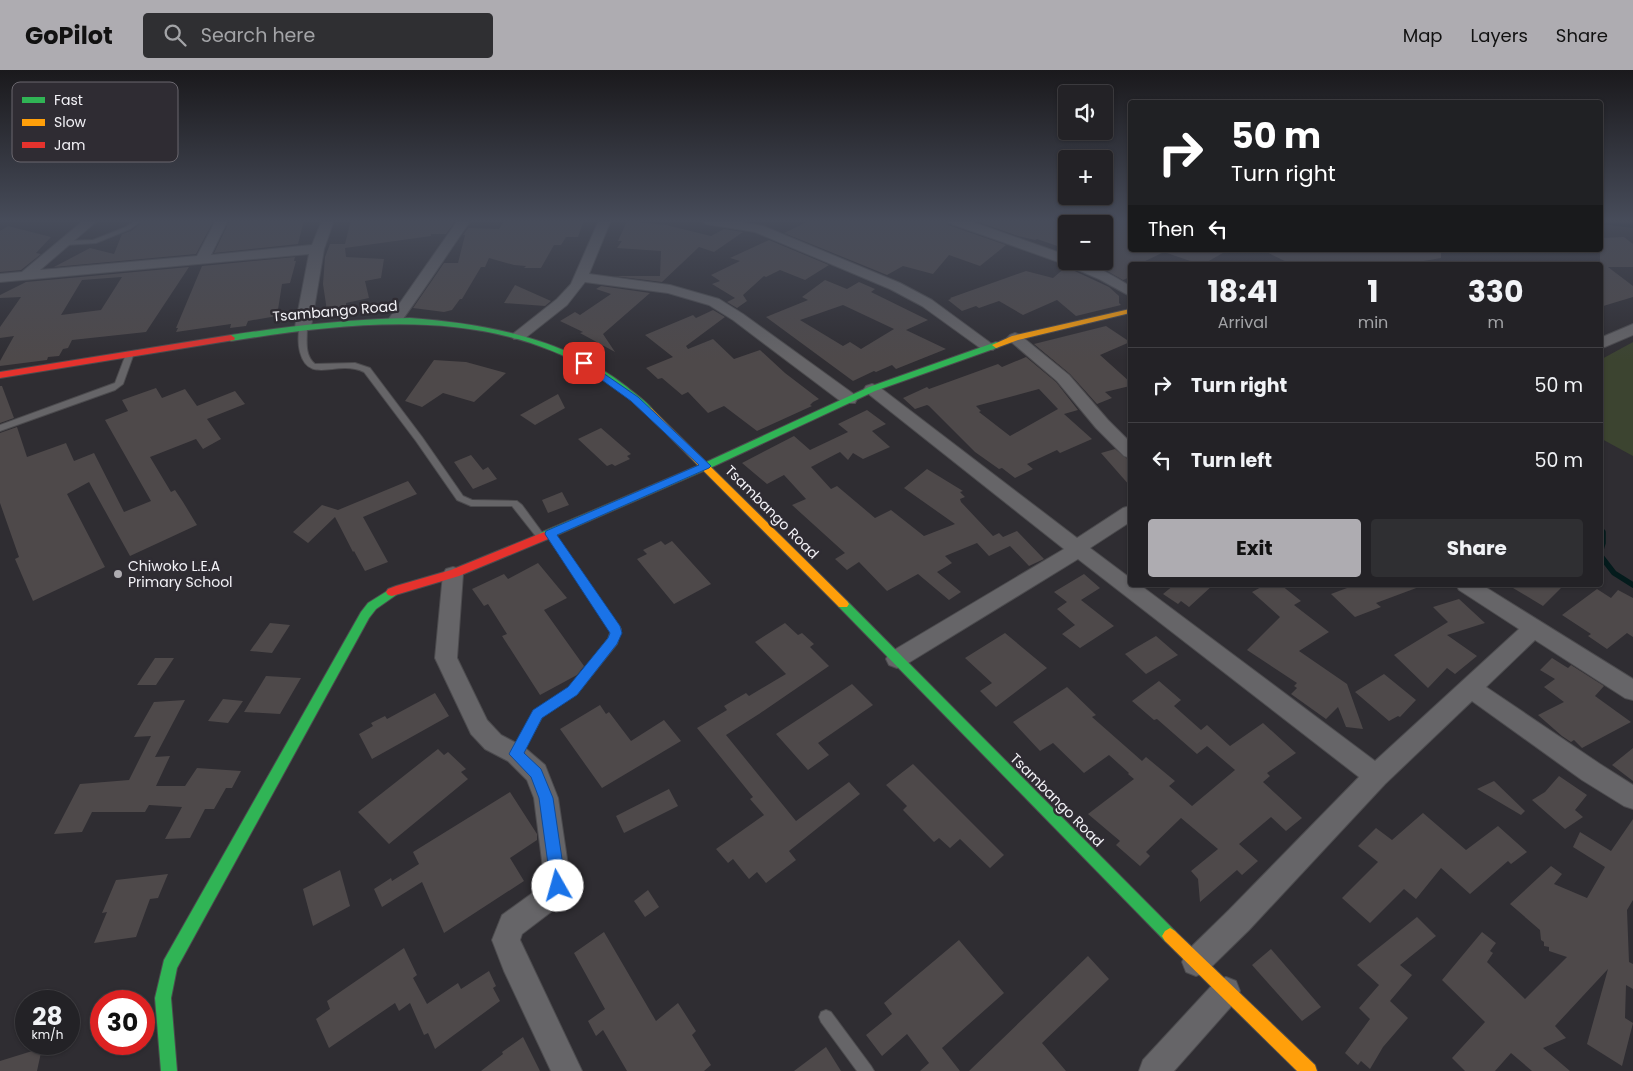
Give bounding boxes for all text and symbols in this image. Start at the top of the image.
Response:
search box [143,13,493,58]
text: GoPilot [25,19,113,52]
icon: search [161,21,189,49]
text: Search here [201,22,315,49]
text: Map [1403,23,1443,48]
text: Layers [1471,23,1528,48]
text: Share [1556,23,1608,48]
legend [12,82,178,162]
map controls [1058,85,1113,270]
button: sound [1058,85,1113,140]
text: Fast [54,90,83,110]
text: 50 m [1231,111,1321,160]
text: Slow [54,112,87,132]
icon: right [1148,120,1213,185]
text: Jam [54,135,85,155]
button: + [1058,150,1113,205]
text: Turn right [1231,158,1336,189]
button: − [1058,215,1113,270]
icon: left [1204,215,1232,243]
text: Then [1148,216,1194,243]
text: 18:41 [1207,270,1278,313]
text: 1 [1367,270,1379,313]
text: 330 [1468,270,1524,313]
street label: Tsambango Road [272,296,398,326]
text: Arrival [1218,311,1268,334]
text: min [1358,311,1388,334]
text: m [1487,311,1504,334]
pin [563,342,605,384]
icon: arrive [570,349,598,377]
icon: right [1148,371,1176,399]
text: Turn right [1191,372,1287,399]
text: 50 m [1534,372,1583,399]
icon: left [1148,446,1176,474]
text: Turn left [1191,447,1272,474]
text: 50 m [1534,447,1583,474]
street label: Tsambango Road [721,461,823,563]
button: Exit [1148,519,1361,577]
button: Share [1371,519,1583,577]
place label: Chiwoko L.E.A Primary School [128,556,233,592]
marker: Chiwoko L.E.A Primary School [112,568,124,580]
street label: Tsambango Road [1006,749,1108,851]
position arrow [531,859,583,911]
speed limit sign: 30 [90,990,155,1055]
text: 28 [32,999,63,1034]
text: km/h [32,1026,63,1043]

